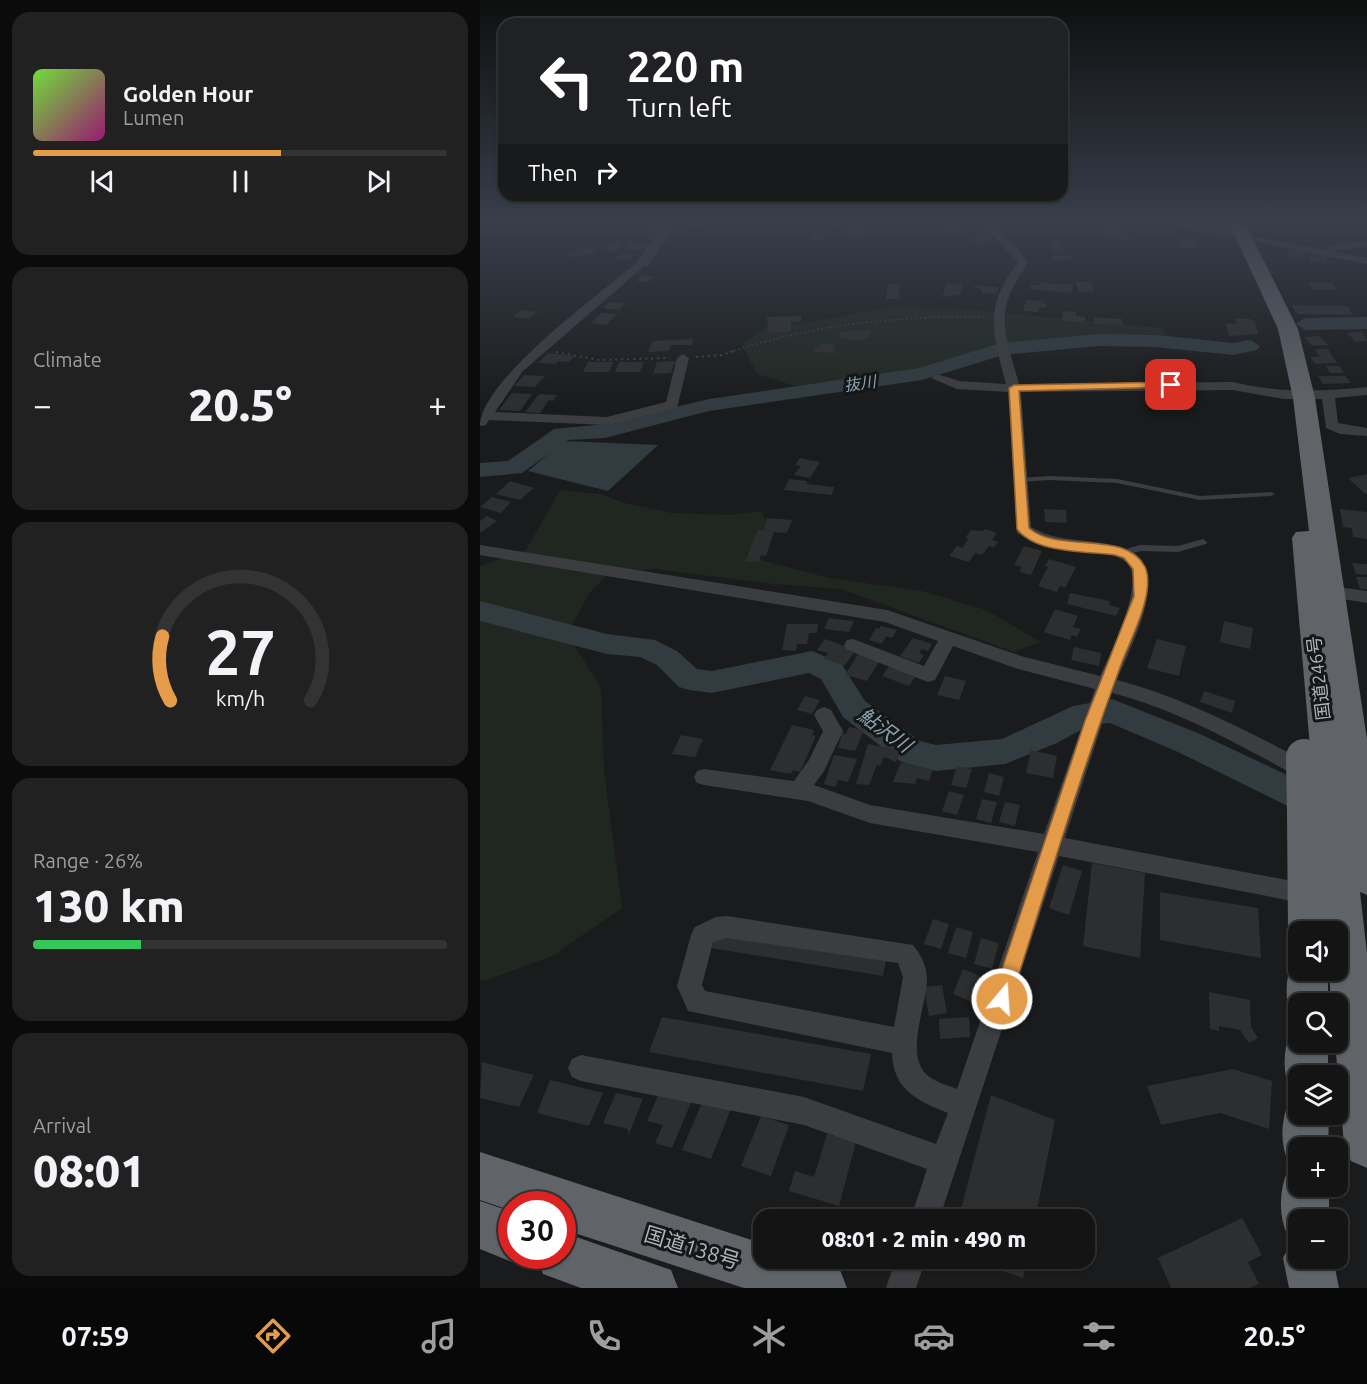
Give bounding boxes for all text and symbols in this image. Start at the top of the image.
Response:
icon: left [528,42,606,120]
text: 220 m [627,43,744,90]
text: Golden Hour [123,81,253,106]
text: Turn left [627,92,731,122]
text: Lumen [123,106,184,129]
icon: right [590,156,623,189]
text: Then [528,160,578,185]
icon: previous [86,165,119,198]
icon: pause [224,165,257,198]
icon: next [362,165,395,198]
text: Climate [33,348,102,371]
pin [1145,359,1196,410]
icon: arrive [1154,368,1187,401]
water label: 抜川 [843,372,879,394]
text: 20.5° [188,379,292,430]
text: − [33,386,52,423]
text: + [428,386,447,423]
text: 27 [205,617,275,687]
street label: 国道246号 [1303,635,1333,721]
text: km/h [215,686,265,710]
water label: 鮎沢川 [854,703,918,758]
text: Range · 26% [33,849,143,872]
text: 130 km [33,880,185,931]
map controls [1288,921,1348,1269]
button: sound [1288,921,1348,981]
position arrow [970,967,1034,1031]
button: search [1288,993,1348,1053]
button: layers [1288,1065,1348,1125]
text: Arrival [33,1114,91,1137]
button: + [1288,1137,1348,1197]
text: 08:01 [33,1145,146,1196]
speed limit sign: 30 [498,1191,576,1269]
button: − [1288,1209,1348,1269]
street label: 国道138号 [642,1221,743,1273]
text: 08:01 · 2 min · 490 m [822,1226,1026,1251]
icon: directions [252,1315,294,1357]
icon: music [418,1315,460,1357]
icon: phone [583,1315,625,1357]
icon: climate [748,1315,790,1357]
icon: car [913,1315,955,1357]
icon: filters [1078,1315,1120,1357]
text: 07:59 [62,1321,129,1351]
text: 20.5° [1243,1321,1305,1351]

